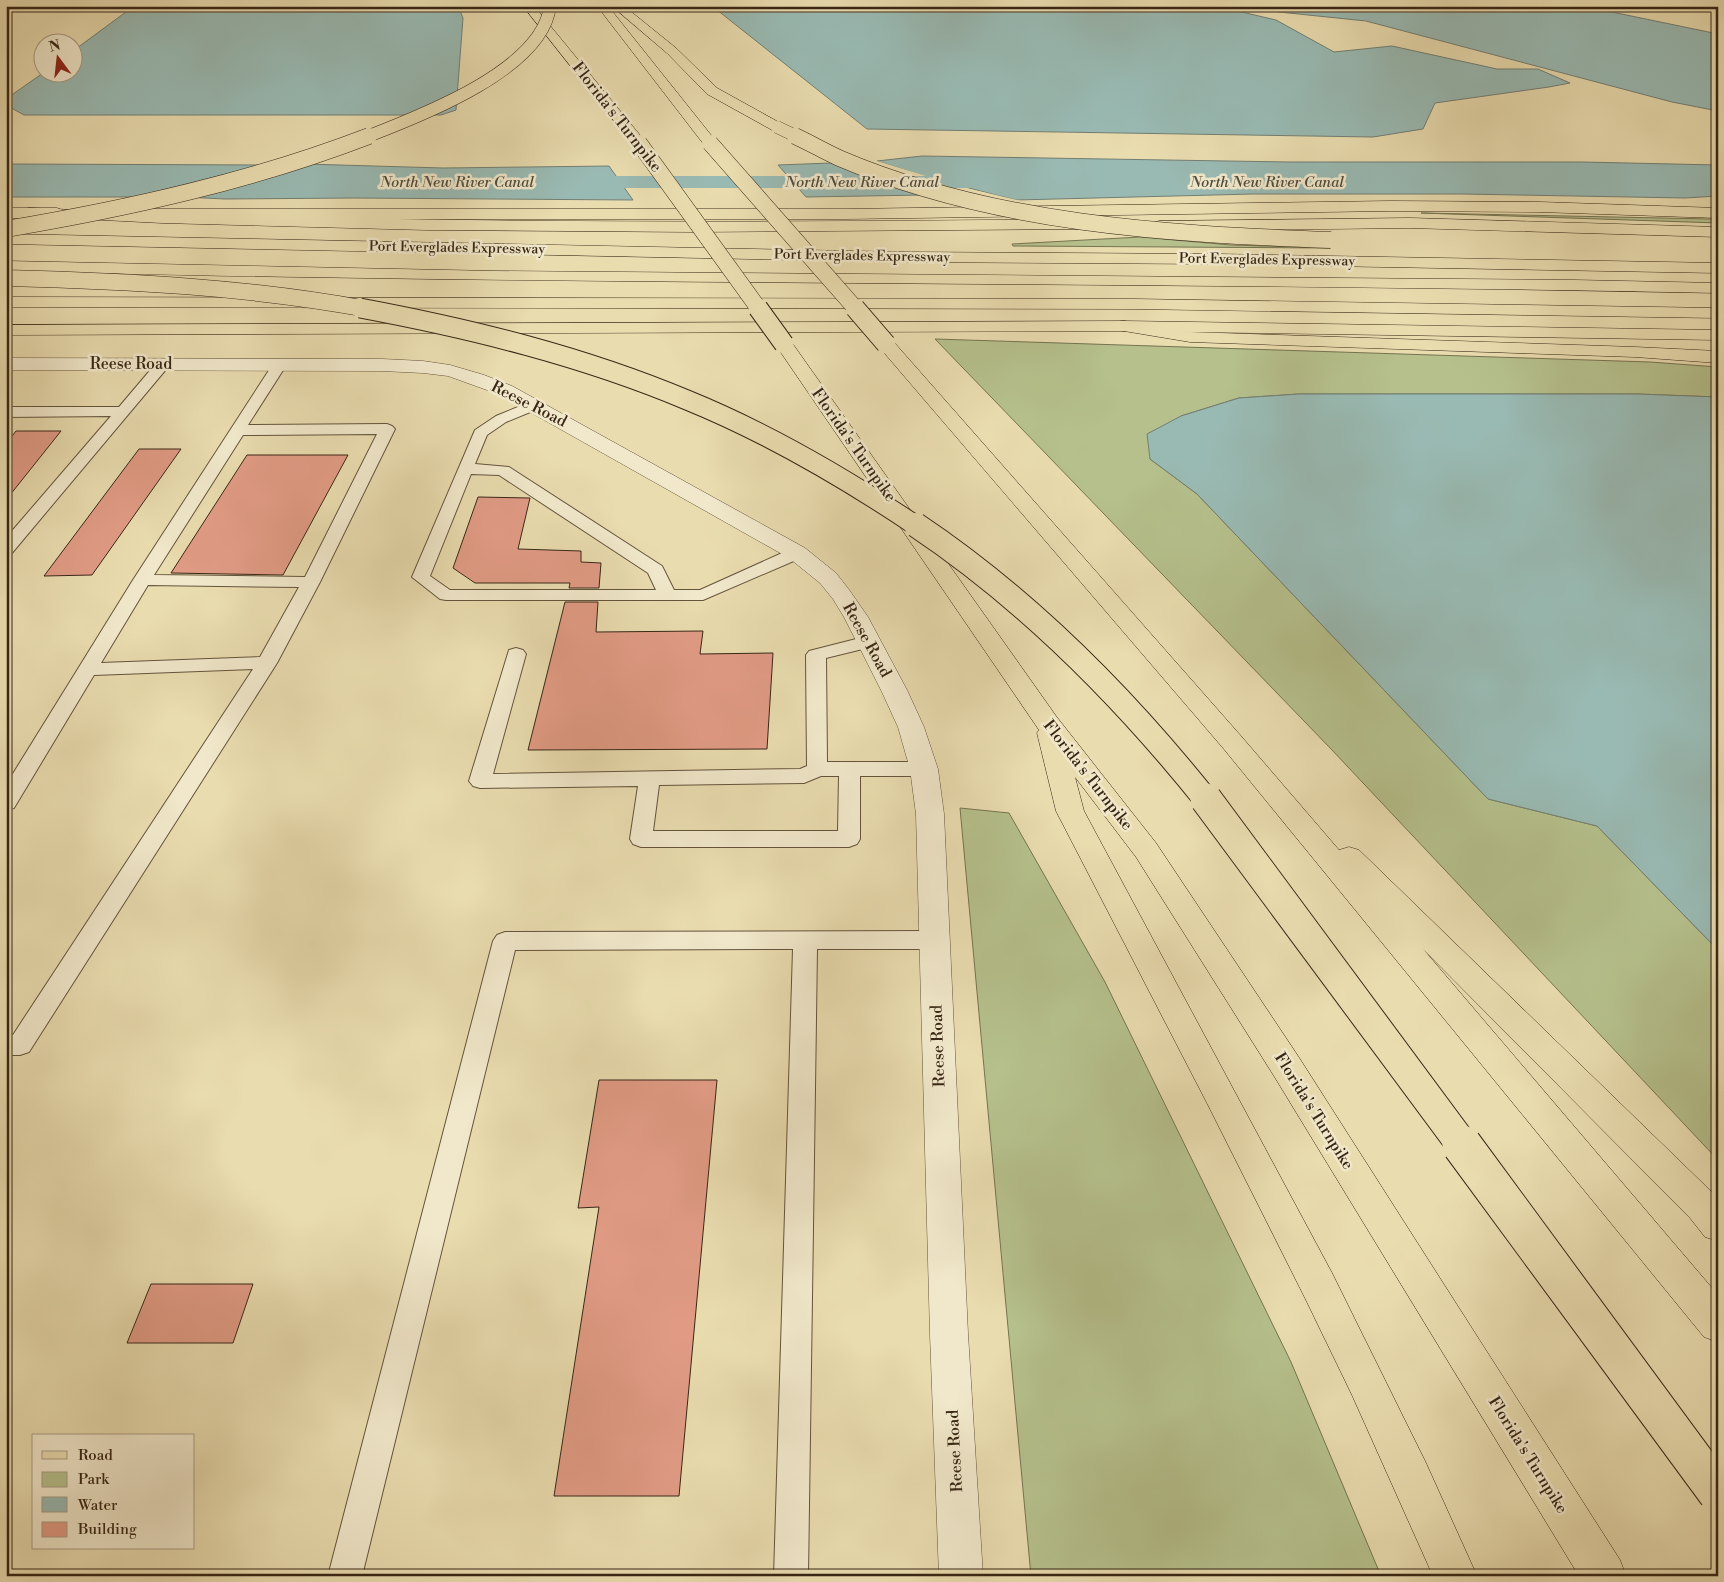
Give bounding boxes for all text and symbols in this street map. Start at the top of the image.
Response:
north arrow [32,32,82,82]
text: N [47,36,63,57]
street label: Florida's Turnpike [568,58,666,176]
water label: North New River Canal [379,173,534,192]
water label: North New River Canal [784,173,939,192]
water label: North New River Canal [1189,173,1344,192]
street label: Port Everglades Expressway [369,237,545,259]
street label: Port Everglades Expressway [774,245,950,267]
street label: Port Everglades Expressway [1179,249,1355,271]
street label: Reese Road [90,354,172,374]
street label: Reese Road [488,376,570,432]
street label: Florida's Turnpike [807,384,901,506]
street label: Reese Road [838,599,896,681]
street label: Florida's Turnpike [1039,716,1137,834]
street label: Reese Road [927,1004,949,1088]
street label: Florida's Turnpike [1270,1049,1358,1173]
street label: Florida's Turnpike [1484,1393,1572,1517]
street label: Reese Road [943,1409,967,1493]
legend [32,1434,195,1550]
text: Road [78,1446,113,1465]
text: Park [78,1470,110,1489]
text: Water [77,1496,118,1515]
text: Building [77,1520,137,1539]

